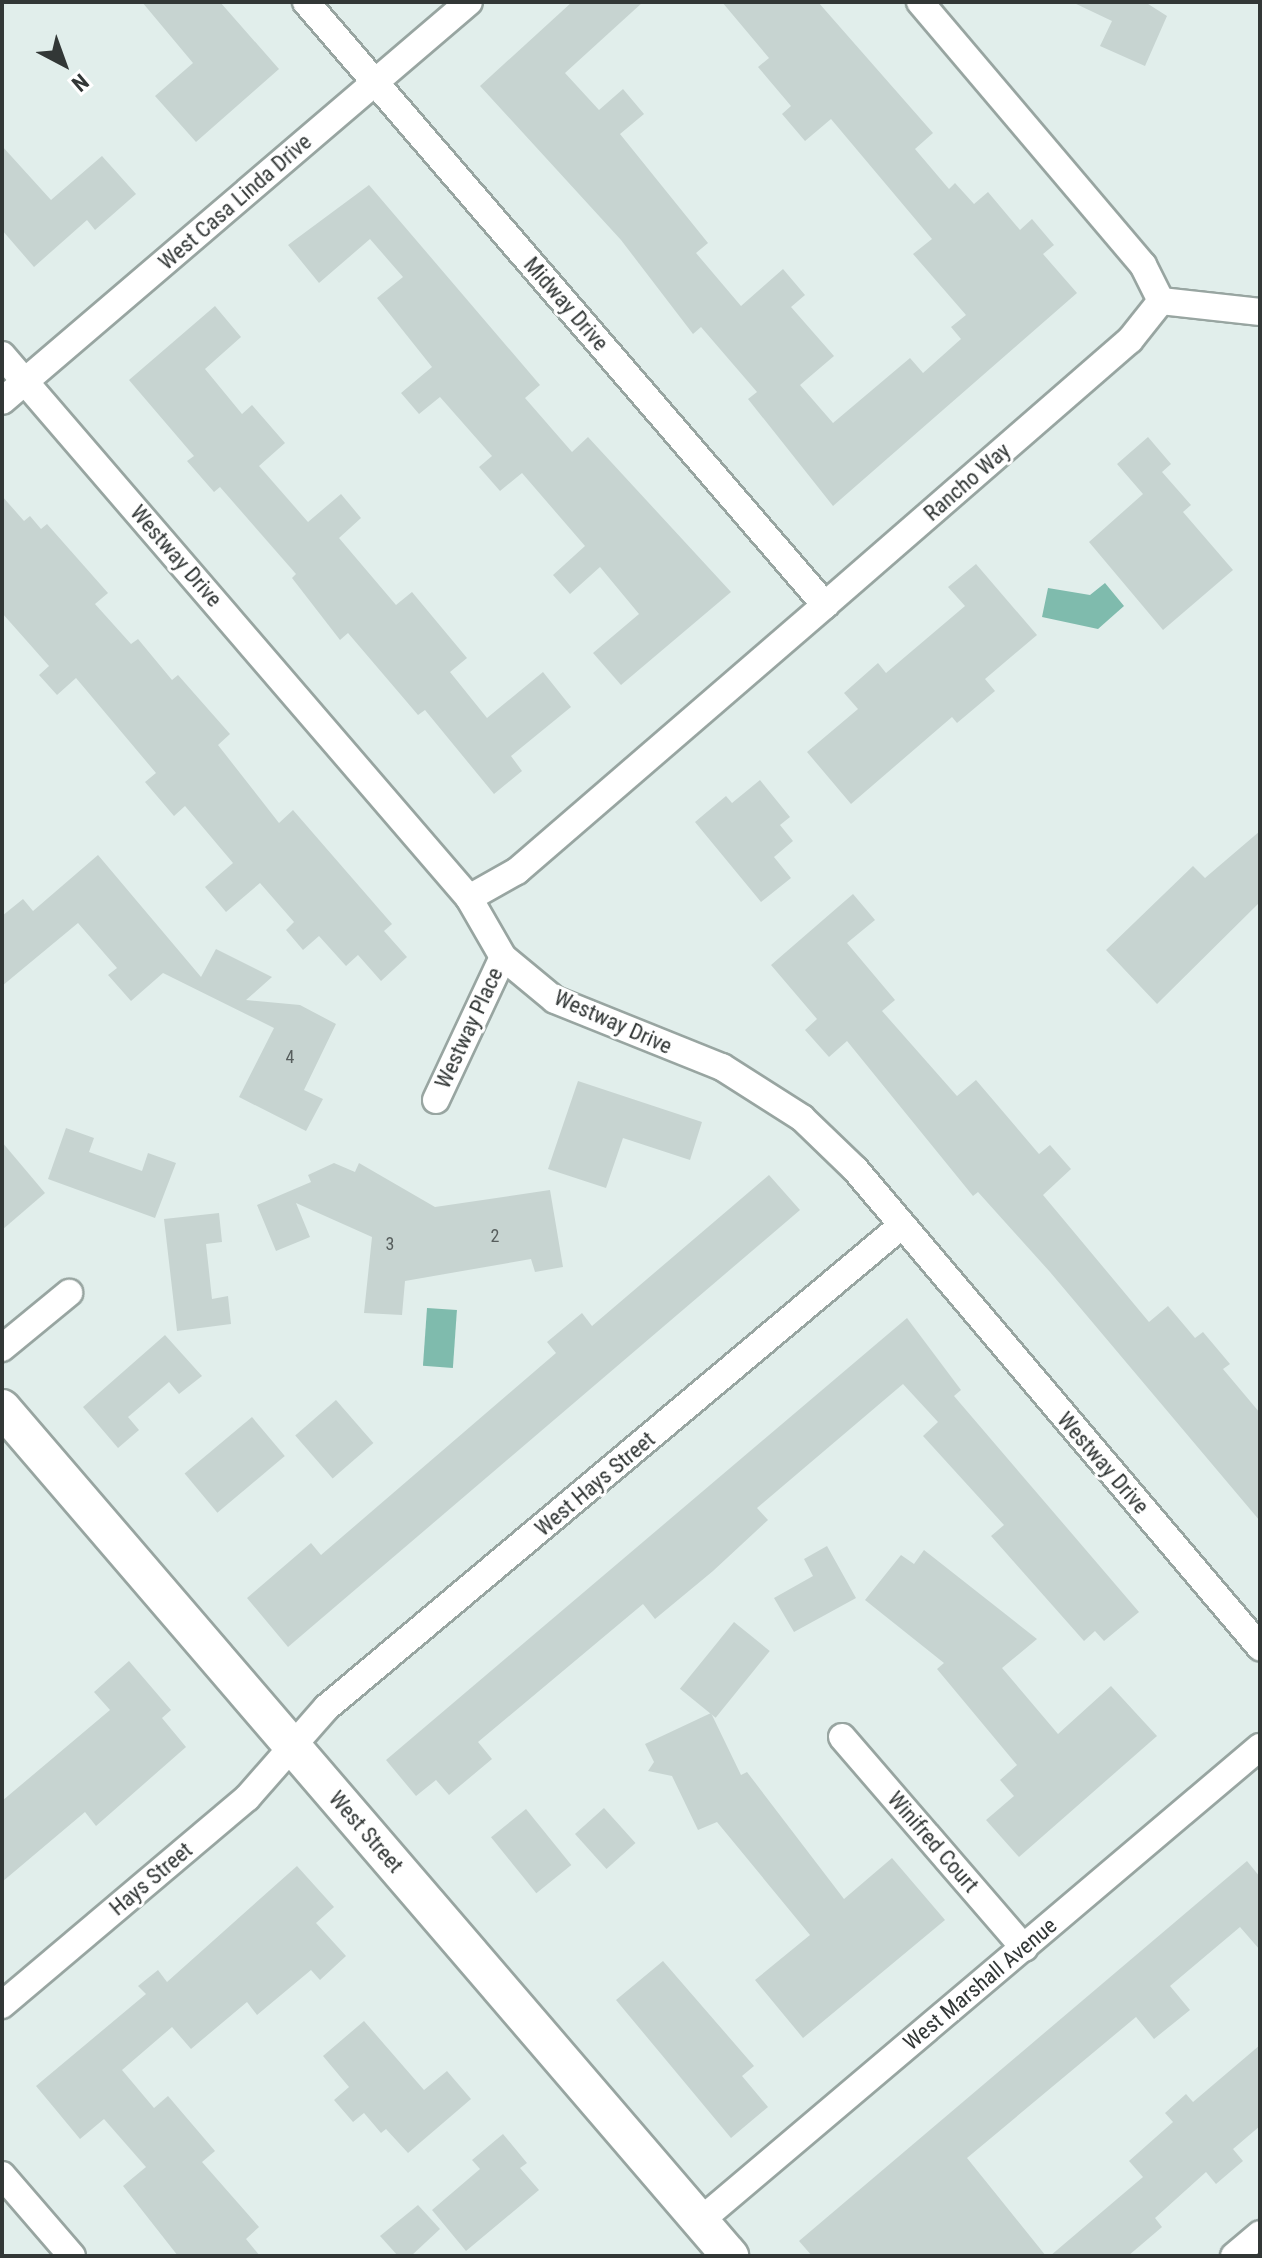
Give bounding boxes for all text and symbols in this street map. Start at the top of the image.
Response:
north arrow [24,24,104,104]
text: N [67,69,93,96]
street label: West Casa Linda Drive [153,129,317,275]
street label: Midway Drive [518,252,614,356]
street label: Rancho Way [918,437,1016,527]
street label: Westway Drive [125,500,227,612]
street label: Westway Place [429,963,509,1093]
street label: Westway Drive [550,984,676,1060]
house number: 4 [286,1046,294,1068]
house number: 2 [491,1225,499,1247]
house number: 3 [386,1233,394,1255]
street label: Westway Drive [1052,1407,1154,1519]
street label: West Hays Street [530,1426,660,1542]
street label: West Street [323,1786,409,1878]
street label: Winifred Court [882,1786,984,1898]
street label: Hays Street [104,1837,198,1921]
street label: West Marshall Avenue [898,1912,1062,2056]

